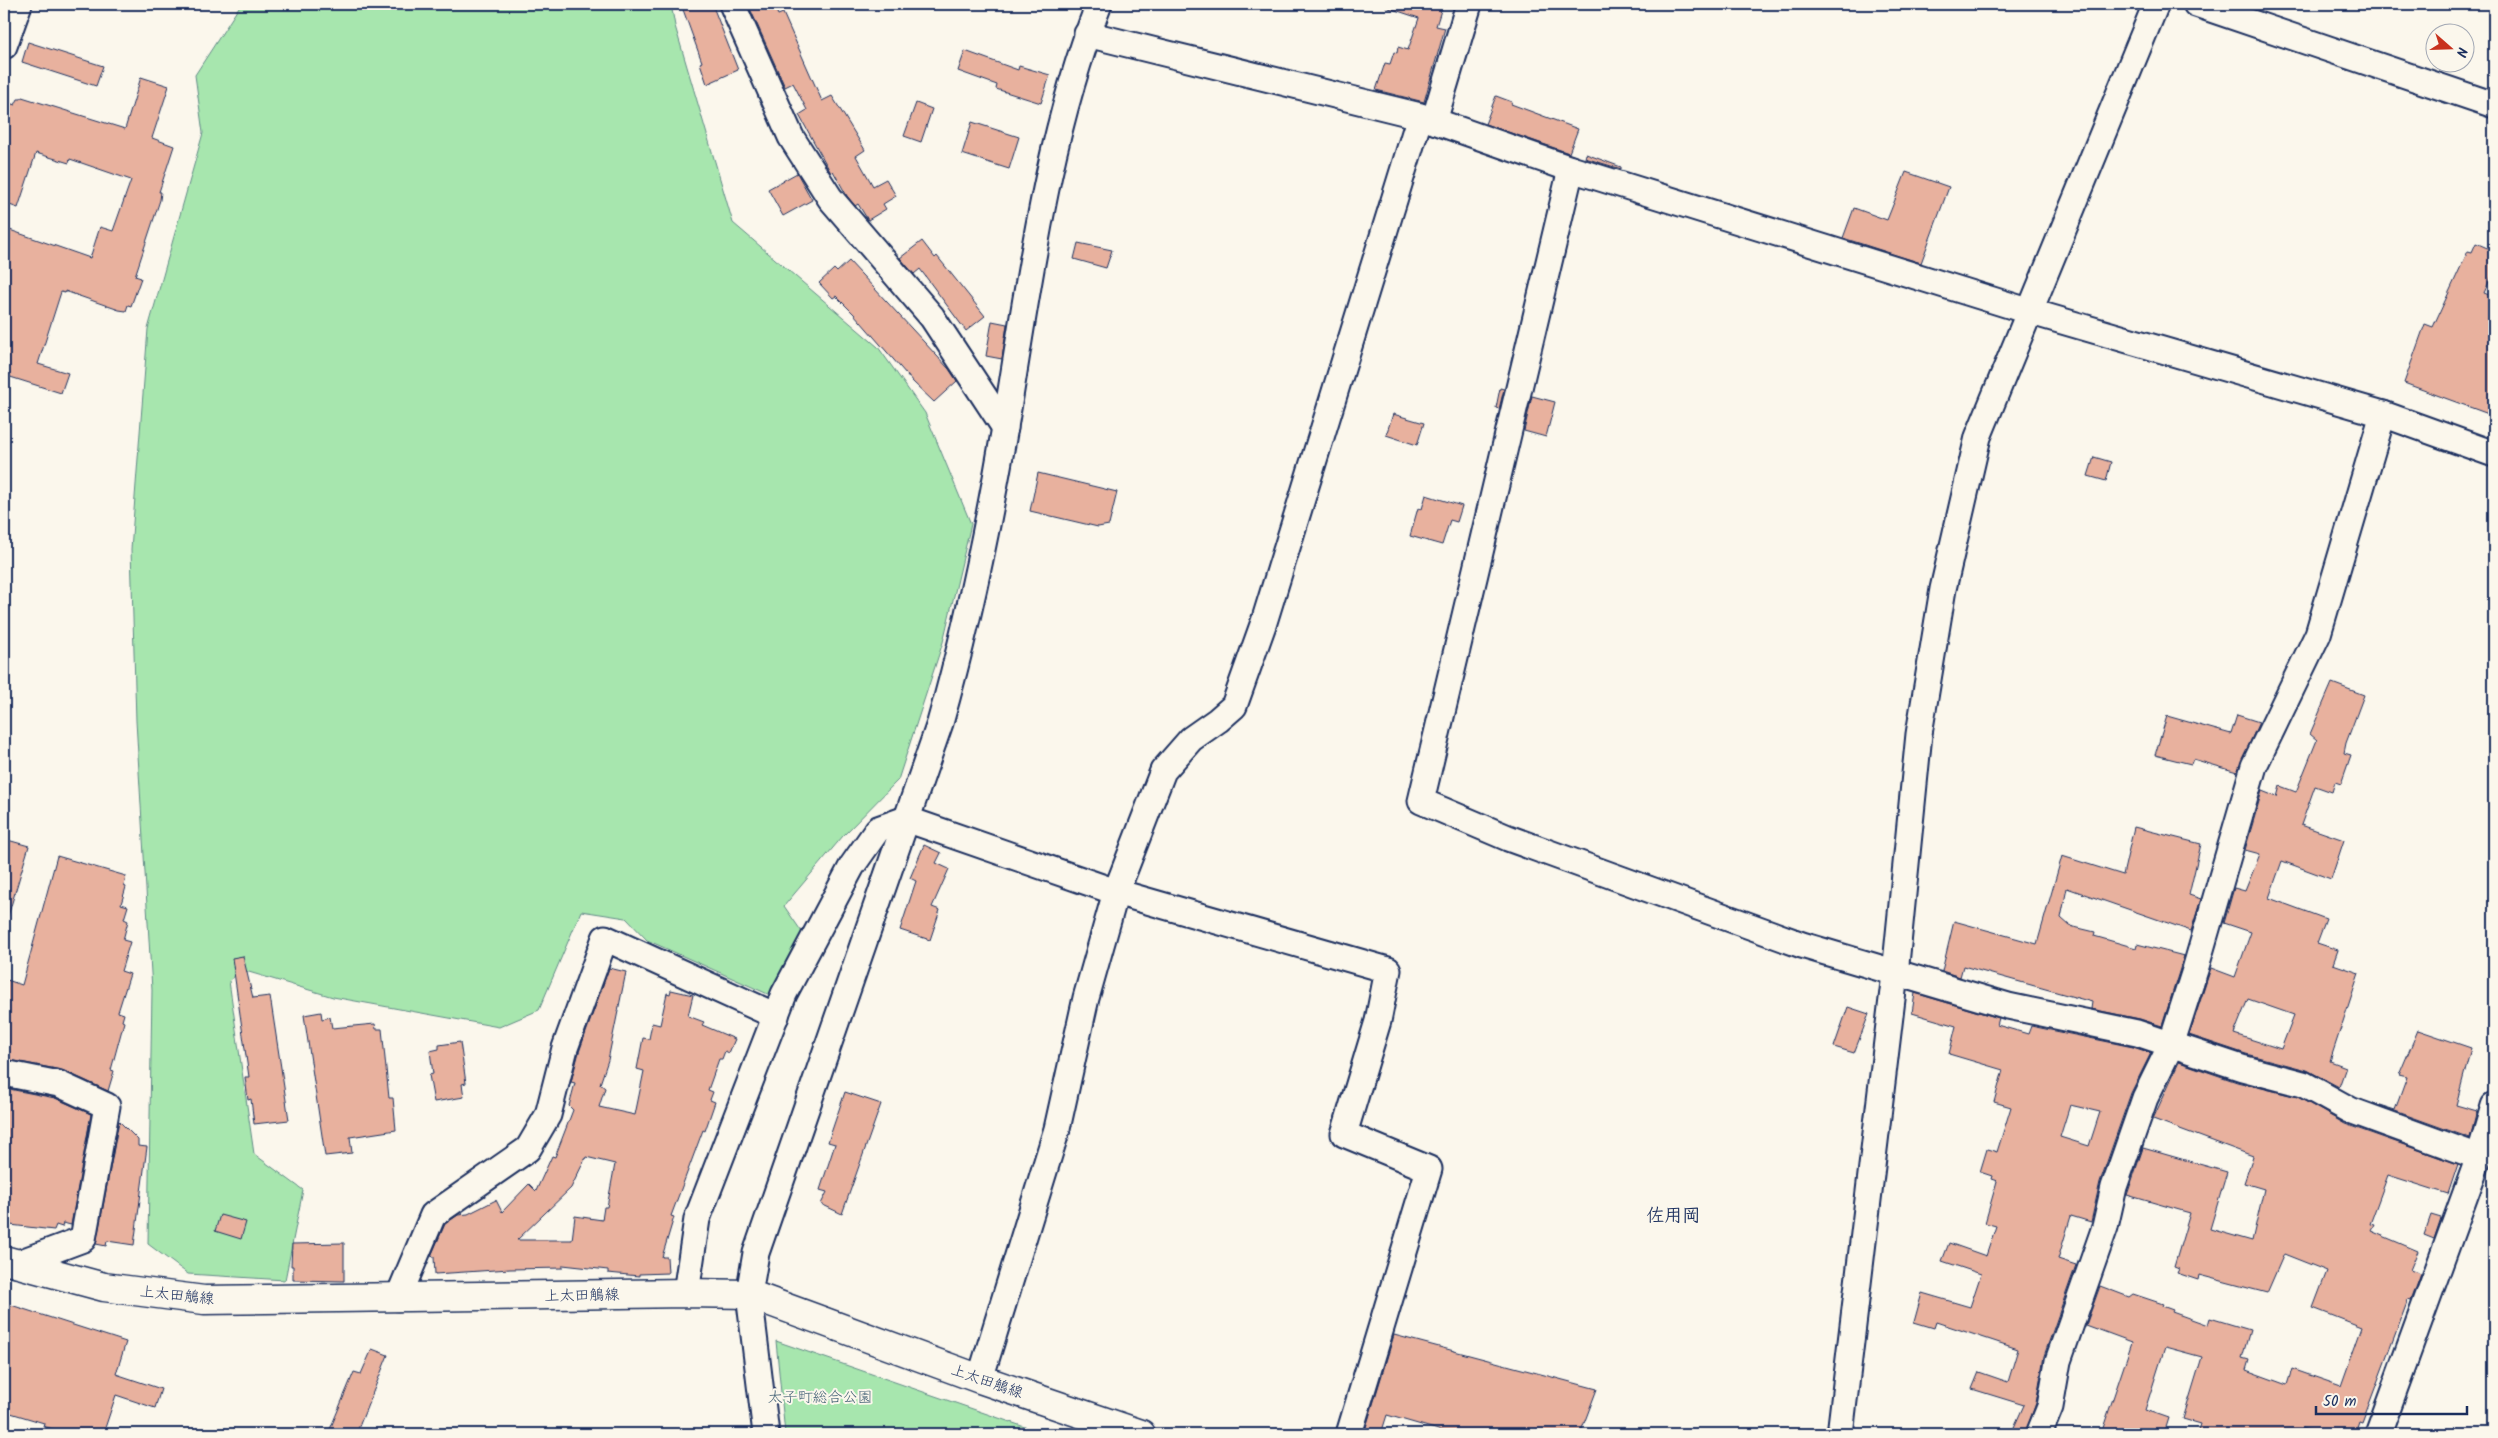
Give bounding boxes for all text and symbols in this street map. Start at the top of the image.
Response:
north arrow [2426,22,2476,72]
text: N [2449,44,2473,60]
district label: 佐用岡 [1646,1202,1700,1231]
street label: 上太田鵤線 [138,1280,215,1312]
street label: 上太田鵤線 [544,1283,620,1309]
street label: 上太田鵤線 [947,1358,1026,1406]
scale bar [2316,1383,2467,1415]
park label: 太子町総合公園 [767,1386,873,1410]
text: 50 m [2323,1390,2357,1414]

